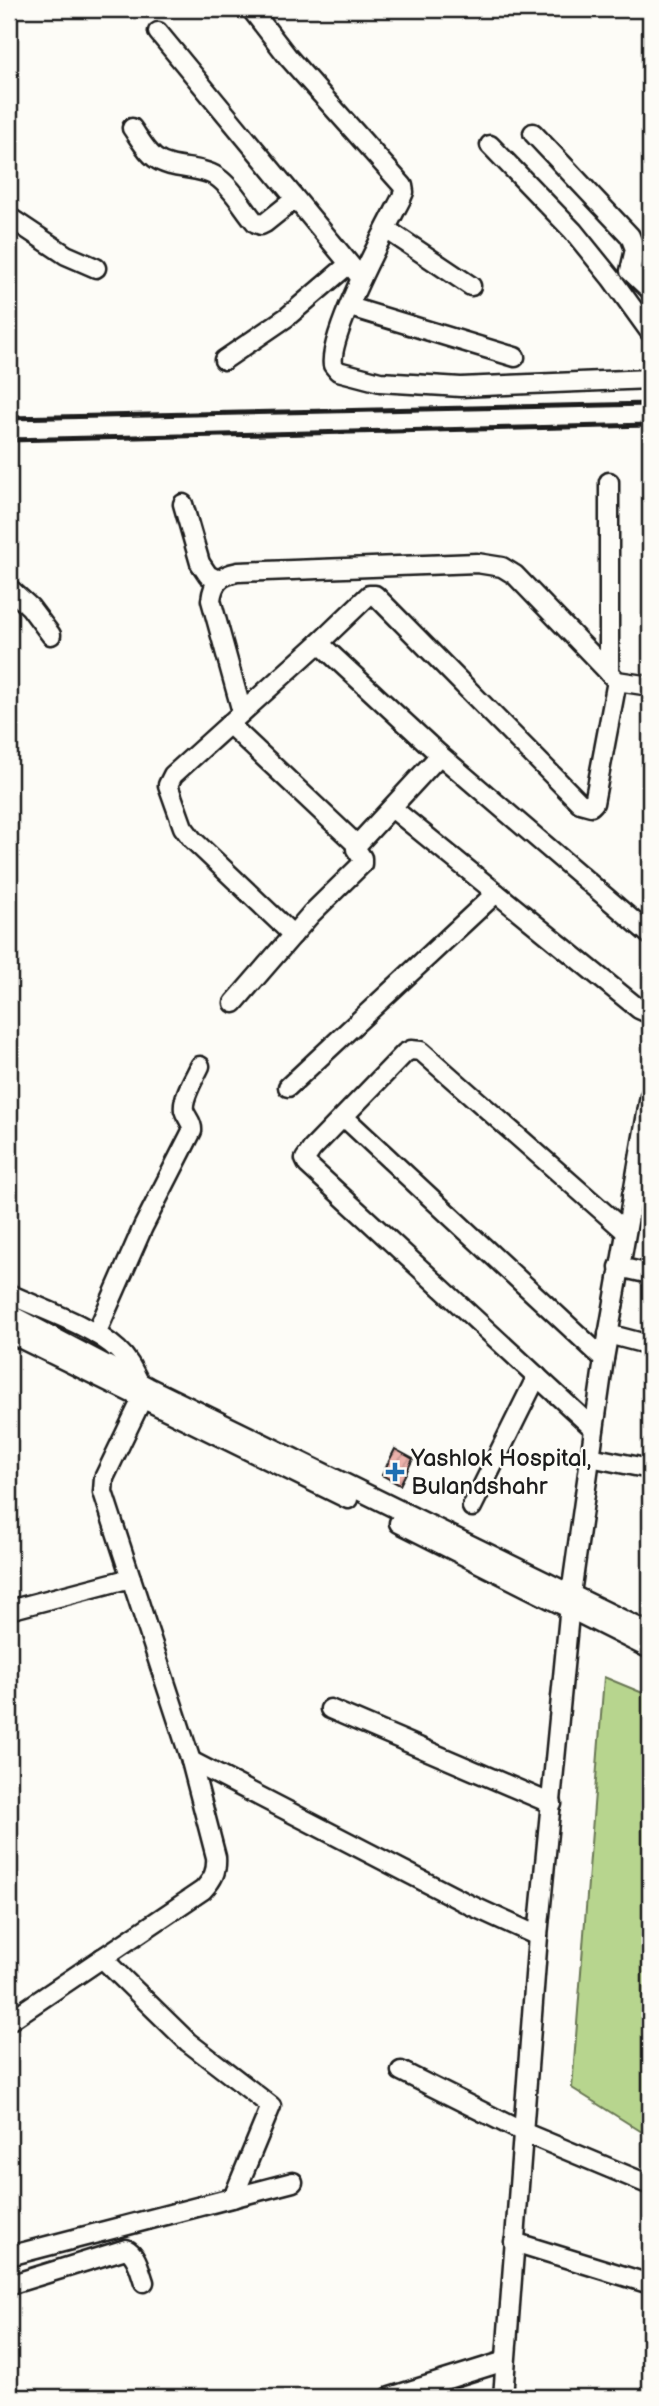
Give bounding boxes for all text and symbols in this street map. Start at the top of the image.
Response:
place label: Yashlok Hospital, Bulandshahr [410,1444,591,1501]
marker: Yashlok Hospital, Bulandshahr [385,1462,405,1482]

